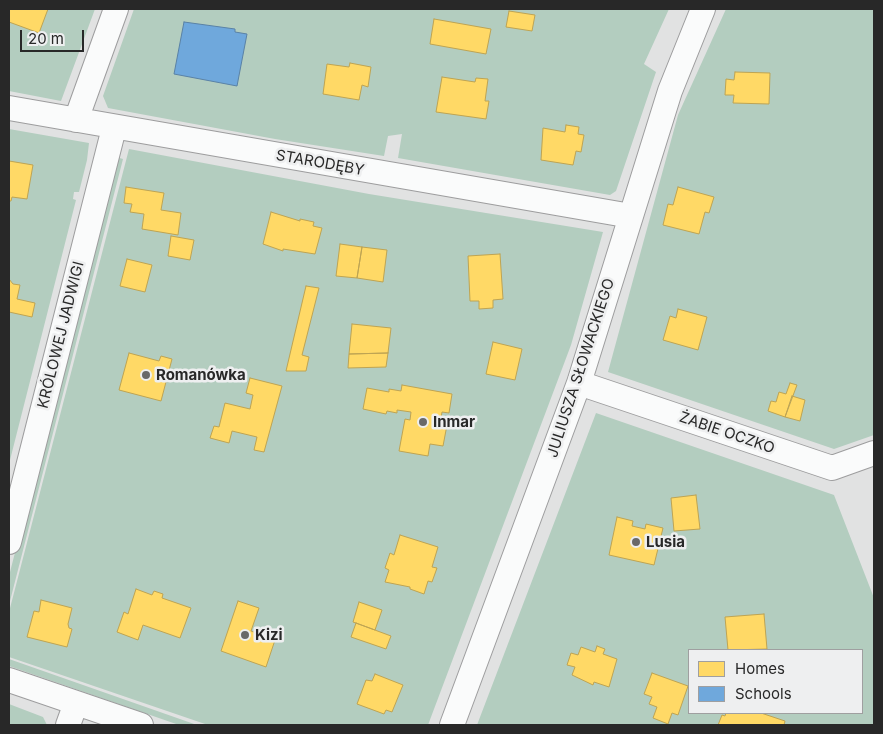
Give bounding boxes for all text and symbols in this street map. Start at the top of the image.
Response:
scale bar [22,20,86,52]
text: 20 m [28,29,64,48]
street label: STARODĘBY [274,146,366,180]
street label: KRÓLOWEJ JADWIGI [34,260,88,410]
street label: JULIUSZA SŁOWACKIEGO [544,276,618,460]
place label: Romanówka [156,366,246,384]
marker: Romanówka [140,369,152,381]
street label: ŻABIE OCZKO [677,408,777,458]
place label: Inmar [433,413,475,431]
marker: Inmar [417,416,429,428]
place label: Lusia [646,533,685,551]
marker: Lusia [630,536,642,548]
place label: Kizi [255,626,283,644]
marker: Kizi [239,629,251,641]
legend [688,649,863,714]
text: Homes [735,659,785,678]
text: Schools [735,684,792,703]

